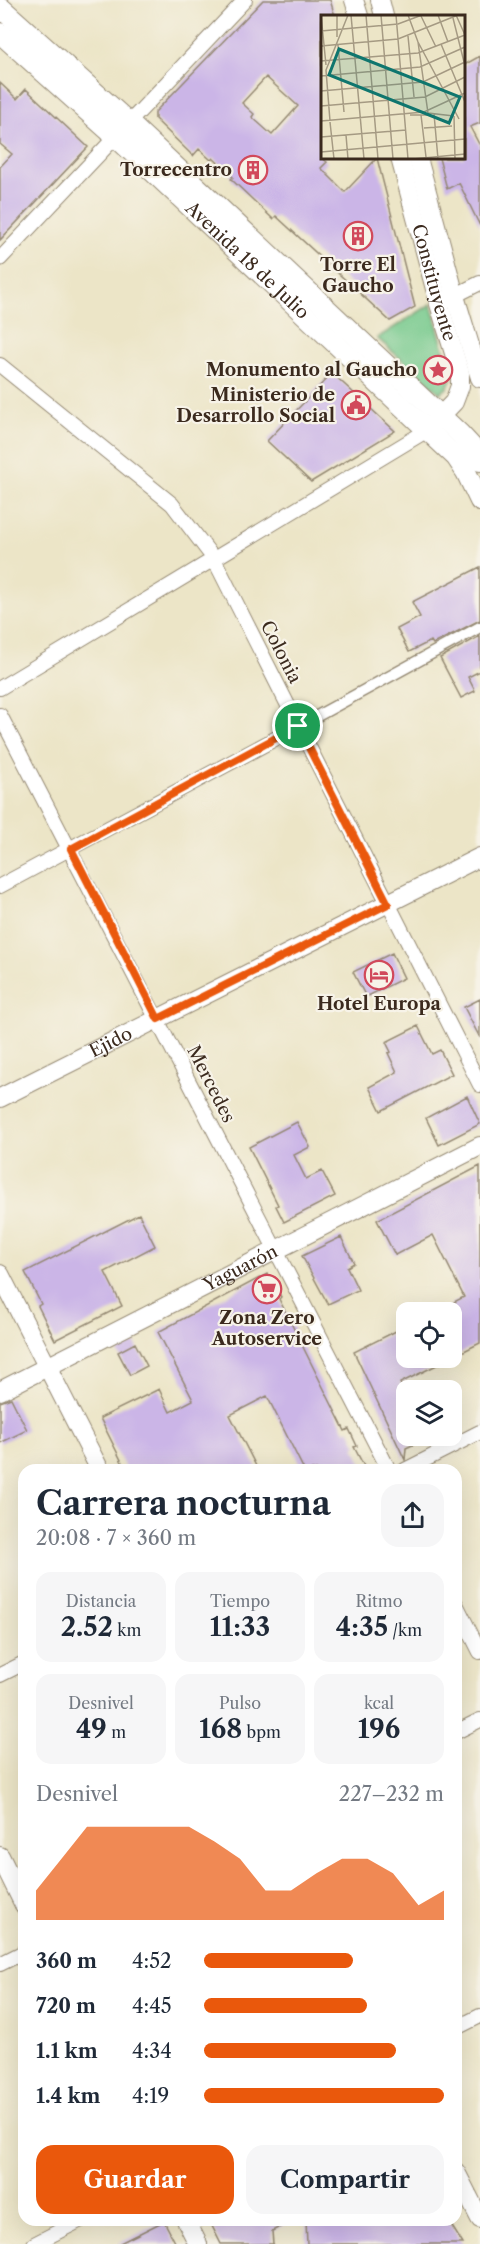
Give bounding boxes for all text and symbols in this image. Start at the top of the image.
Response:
inset map [321,15,465,159]
building icon: Torrecentro [237,154,269,186]
place label: Torrecentro [120,159,232,181]
street label: Avenida 18 de Julio [180,196,314,324]
building icon: Torre El Gaucho [342,220,374,252]
street label: Constituyente [407,222,461,344]
place label: Torre El Gaucho [320,254,396,297]
place icon: Monumento al Gaucho [422,354,454,386]
place label: Monumento al Gaucho [206,359,417,381]
place label: Ministerio de Desarrollo Social [176,384,335,427]
public building icon: Ministerio de Desarrollo Social [340,389,372,421]
street label: Colonia [256,617,306,688]
pin [272,700,323,751]
icon: arrive [281,709,314,742]
hotel icon: Hotel Europa [363,959,395,991]
place label: Hotel Europa [317,993,441,1015]
street label: Ejido [86,1022,136,1062]
street label: Mercedes [182,1042,240,1126]
street label: Yaguarón [199,1240,281,1297]
supermarket icon: Zona Zero Autoservice [251,1273,283,1305]
map controls [396,1302,462,1446]
button: locate [396,1302,462,1368]
place label: Zona Zero Autoservice [211,1307,322,1350]
button: layers [396,1380,462,1446]
text: Carrera nocturna [36,1483,331,1524]
button: share [381,1484,444,1547]
text: 20:08 · 7 × 360 m [36,1526,196,1550]
text: Distancia [66,1591,136,1611]
text: Tiempo [210,1591,270,1611]
text: Ritmo [356,1591,402,1611]
text: 2.52 [61,1611,113,1643]
text: 11:33 [210,1611,270,1643]
text: 4:35 [336,1611,388,1643]
text: km [113,1620,141,1640]
text: /km [388,1620,422,1640]
text: Desnivel [68,1693,134,1713]
text: Pulso [219,1693,261,1713]
text: kcal [364,1693,394,1713]
text: 49 [76,1713,107,1745]
text: 168 [199,1713,242,1745]
text: 196 [358,1713,400,1745]
text: m [107,1722,126,1742]
text: bpm [242,1722,281,1742]
text: Desnivel [36,1782,118,1806]
text: 227–232 m [339,1782,444,1806]
text: 360 m [36,1949,97,1973]
text: 4:52 [132,1949,172,1973]
text: 720 m [36,1994,96,2018]
text: 4:45 [132,1994,172,2018]
text: 1.1 km [36,2039,98,2063]
text: 4:34 [132,2039,172,2063]
text: 1.4 km [36,2084,101,2108]
text: 4:19 [132,2084,169,2108]
button: Guardar [36,2145,234,2214]
button: Compartir [246,2145,444,2214]

